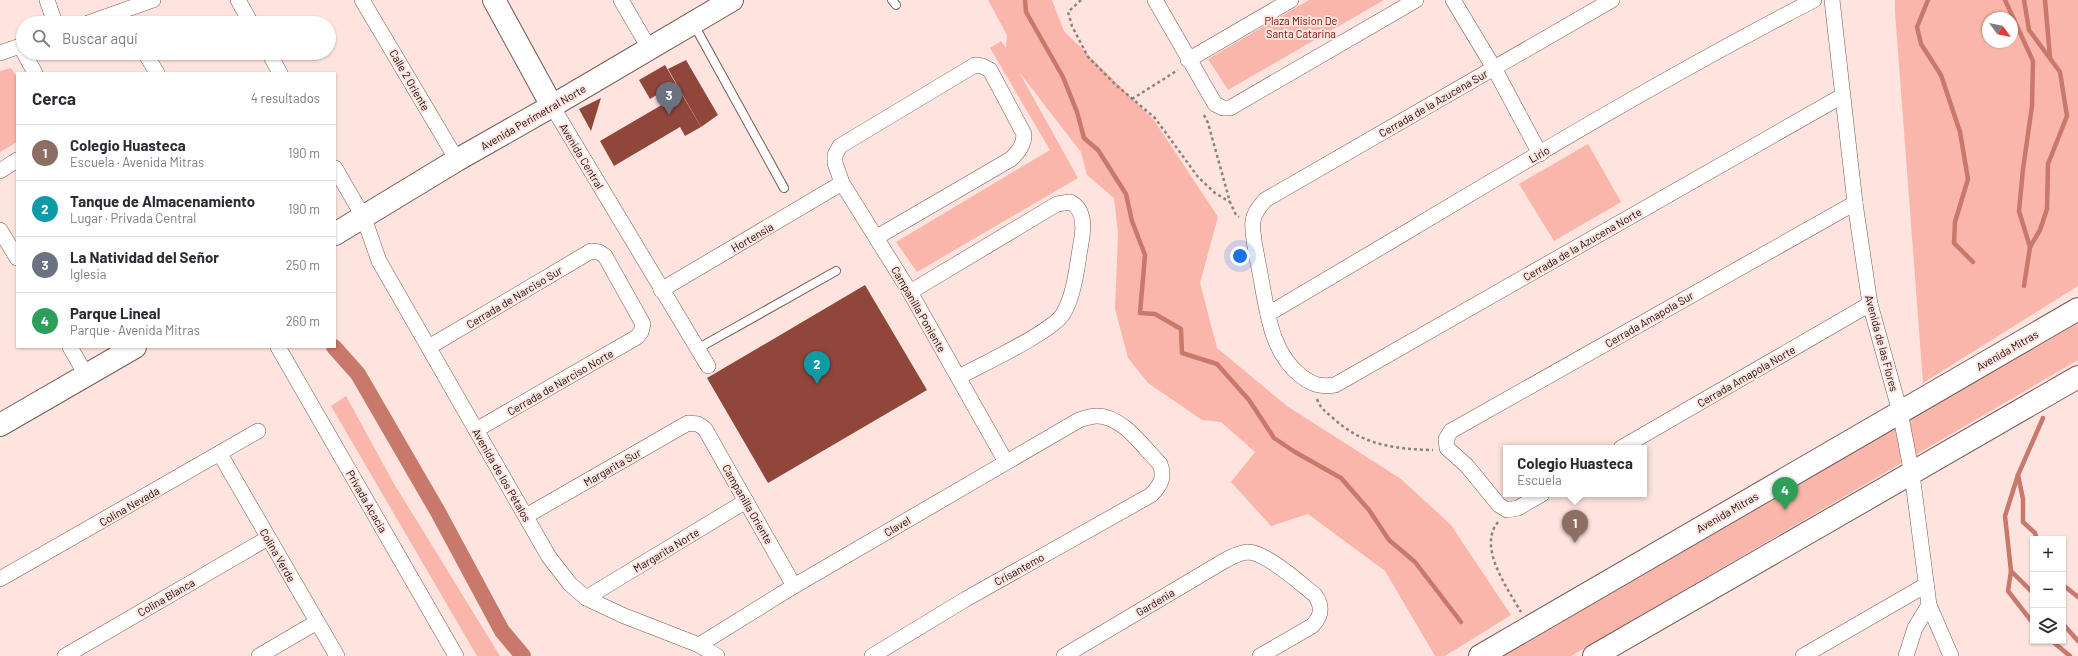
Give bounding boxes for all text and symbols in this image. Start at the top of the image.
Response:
north arrow [1982,12,2018,48]
park label: Plaza Mision De Santa Catarina [1265,14,1338,40]
search box [16,16,336,60]
icon: search [30,27,52,49]
text: Buscar aquí [62,29,138,47]
street label: Calle 2 Oriente [387,47,433,113]
street label: Cerrada de la Azucena Sur [1376,66,1490,140]
street label: Avenida Perimetral Norte [478,81,588,152]
pin: 3 [656,82,682,115]
text: Cerca [32,88,76,108]
text: 4 resultados [251,90,320,106]
street label: Avenida Central [557,121,607,191]
text: Colegio Huasteca [70,136,186,154]
street label: Lirio [1526,143,1552,165]
text: 1 [43,145,47,161]
text: 190 m [288,145,320,161]
text: Escuela · Avenida Mitras [70,154,204,170]
text: Tanque de Almacenamiento [70,192,255,210]
text: 2 [41,201,49,217]
text: 190 m [288,201,320,217]
street label: Cerrada de la Azucena Norte [1521,205,1644,283]
text: Lugar · Privada Central [70,210,196,226]
street label: Hortensia [729,220,775,254]
your location [1230,246,1250,266]
text: La Natividad del Señor [70,248,219,266]
text: 3 [41,257,49,273]
text: 250 m [286,257,320,273]
street label: Cerrada de Narciso Sur [464,263,564,331]
street label: Campanilla Poniente [889,264,949,354]
text: Iglesia [70,266,106,282]
street label: Cerrada Amapola Sur [1602,288,1696,350]
street label: Avenida de las Flores [1863,293,1901,393]
text: Parque Lineal [70,304,160,322]
text: 4 [41,313,49,329]
text: 260 m [286,313,320,329]
text: Parque · Avenida Mitras [70,322,200,338]
street label: Avenida Mitras [1974,327,2040,373]
street label: Cerrada Amapola Norte [1695,343,1797,409]
street label: Cerrada de Narciso Norte [505,346,615,418]
pin: 2 [804,351,830,384]
street label: Avenida de los Pétalos [470,426,534,524]
street label: Margarita Sur [581,445,643,489]
popup [1503,445,1647,497]
text: Colegio Huasteca [1517,454,1633,472]
street label: Campanilla Oriente [720,462,776,546]
street label: Privada Acacia [344,467,390,535]
text: Escuela [1517,472,1562,488]
pin: 4 [1772,477,1798,510]
street label: Colina Nevada [97,484,161,528]
street label: Avenida Mitras [1694,489,1760,535]
pin: 1 [1562,510,1588,543]
street label: Clavel [882,513,912,539]
street label: Margarita Norte [631,525,702,575]
street label: Colina Verde [258,526,299,584]
map controls [2030,536,2066,644]
button: + [2030,536,2066,572]
street label: Crisantemo [992,550,1046,588]
button: − [2030,572,2066,608]
street label: Colina Blanca [135,575,197,619]
street label: Gardenia [1133,585,1177,619]
button: layers [2030,608,2066,644]

